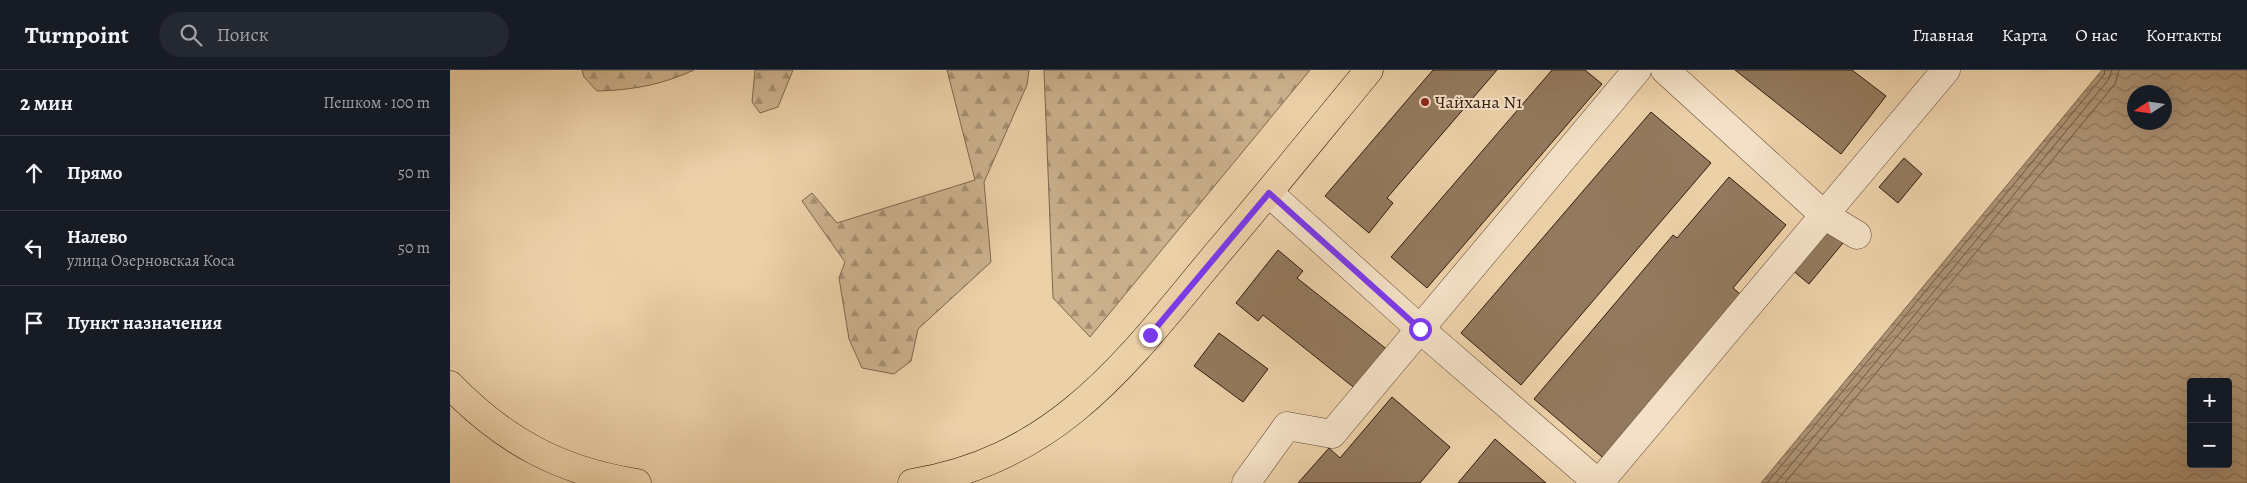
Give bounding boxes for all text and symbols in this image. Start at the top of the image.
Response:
search box [159,12,509,57]
text: Turnpoint [25,19,129,51]
icon: search [177,21,205,49]
text: Поиск [217,22,269,48]
text: Главная [1913,23,1974,47]
text: Карта [2002,23,2047,47]
text: О нас [2075,23,2118,47]
text: Контакты [2146,23,2222,47]
north arrow [2127,85,2172,130]
text: 2 мин [20,89,73,117]
place label: Чайхана N1 [1435,90,1522,114]
text: Пешком · 100 m [323,92,430,114]
marker: Чайхана N1 [1419,96,1431,108]
icon: ahead [20,159,48,187]
text: Прямо [67,160,122,186]
text: 50 m [398,162,430,184]
text: Налево [67,224,127,250]
icon: left [20,234,48,262]
text: 50 m [398,237,430,259]
text: улица Озерновская Коса [67,250,235,272]
icon: arrive [20,309,48,337]
text: Пункт назначения [67,310,222,336]
route start [1409,318,1432,341]
route end [1139,324,1162,347]
map controls [2187,378,2232,468]
button: + [2187,378,2232,423]
button: − [2187,423,2232,468]

